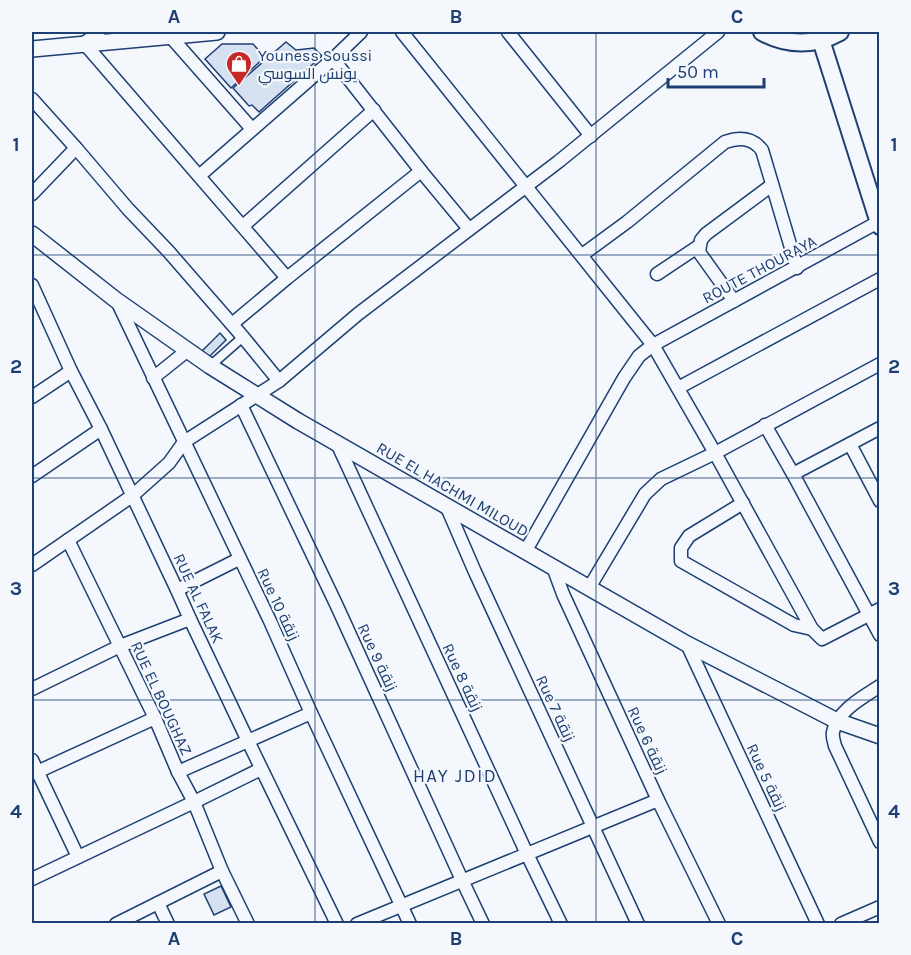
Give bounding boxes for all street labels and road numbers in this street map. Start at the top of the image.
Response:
street label: ROUTE THOURAYA [699,231,819,307]
street label: RUE EL HACHMI MILOUD [373,438,532,541]
street label: RUE AL FALAK [170,550,228,646]
street label: Rue 10 زنقة [253,565,304,644]
street label: Rue 9 زنقة [354,620,401,694]
street label: RUE EL BOUGHAZ [127,638,196,758]
street label: Rue 8 زنقة [438,640,487,714]
street label: Rue 7 زنقة [532,672,579,744]
street label: Rue 6 زنقة [624,703,671,777]
street label: Rue 5 زنقة [743,740,790,814]

